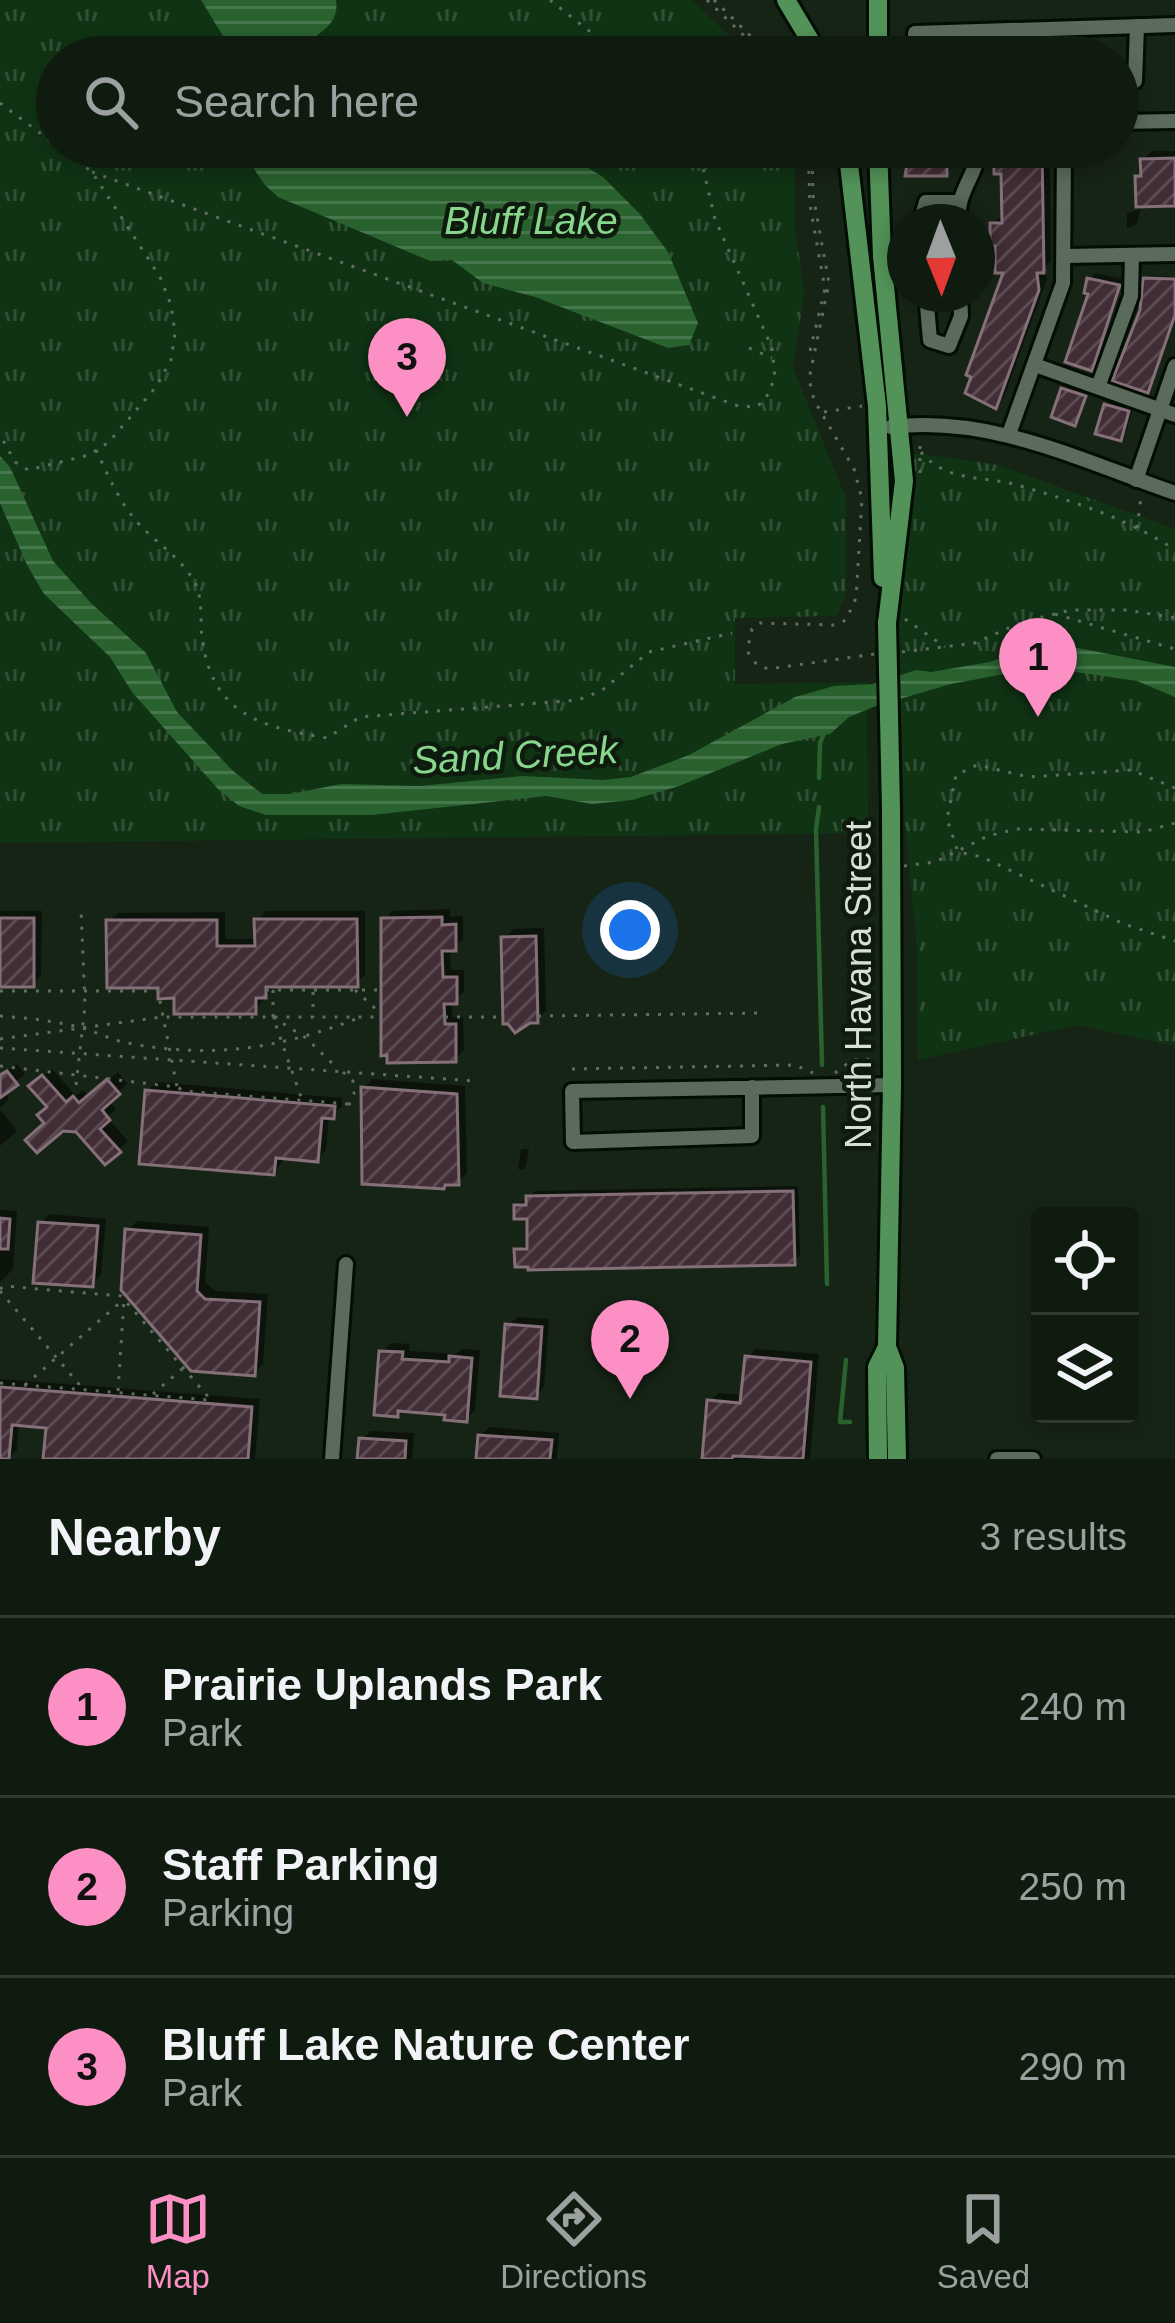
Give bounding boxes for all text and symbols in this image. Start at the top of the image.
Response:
search box [36,36,1139,168]
icon: search [78,69,144,135]
text: Search here [174,76,419,127]
water label: Bluff Lake [444,199,618,242]
north arrow [887,204,995,312]
pin: 3 [368,318,446,417]
pin: 1 [999,618,1077,717]
water label: Sand Creek [411,728,621,782]
street label: North Havana Street [838,821,879,1149]
your location [600,900,660,960]
map controls [1031,1207,1139,1423]
button: locate [1031,1207,1139,1315]
pin: 2 [591,1300,669,1399]
button: layers [1031,1315,1139,1423]
text: Nearby [48,1509,221,1566]
text: 3 results [980,1515,1127,1558]
text: Prairie Uplands Park [162,1659,602,1710]
text: 1 [76,1685,98,1728]
text: 240 m [1019,1685,1127,1728]
text: Park [162,1711,242,1754]
text: Staff Parking [162,1839,440,1890]
text: 2 [76,1865,98,1908]
text: 250 m [1019,1865,1127,1908]
text: Parking [162,1891,294,1934]
text: Bluff Lake Nature Center [162,2019,690,2070]
text: 3 [76,2045,98,2088]
text: 290 m [1019,2045,1127,2088]
text: Park [162,2071,242,2114]
tab: Map [145,2186,211,2296]
tab: Directions [500,2186,647,2296]
tab: Saved [937,2186,1030,2296]

